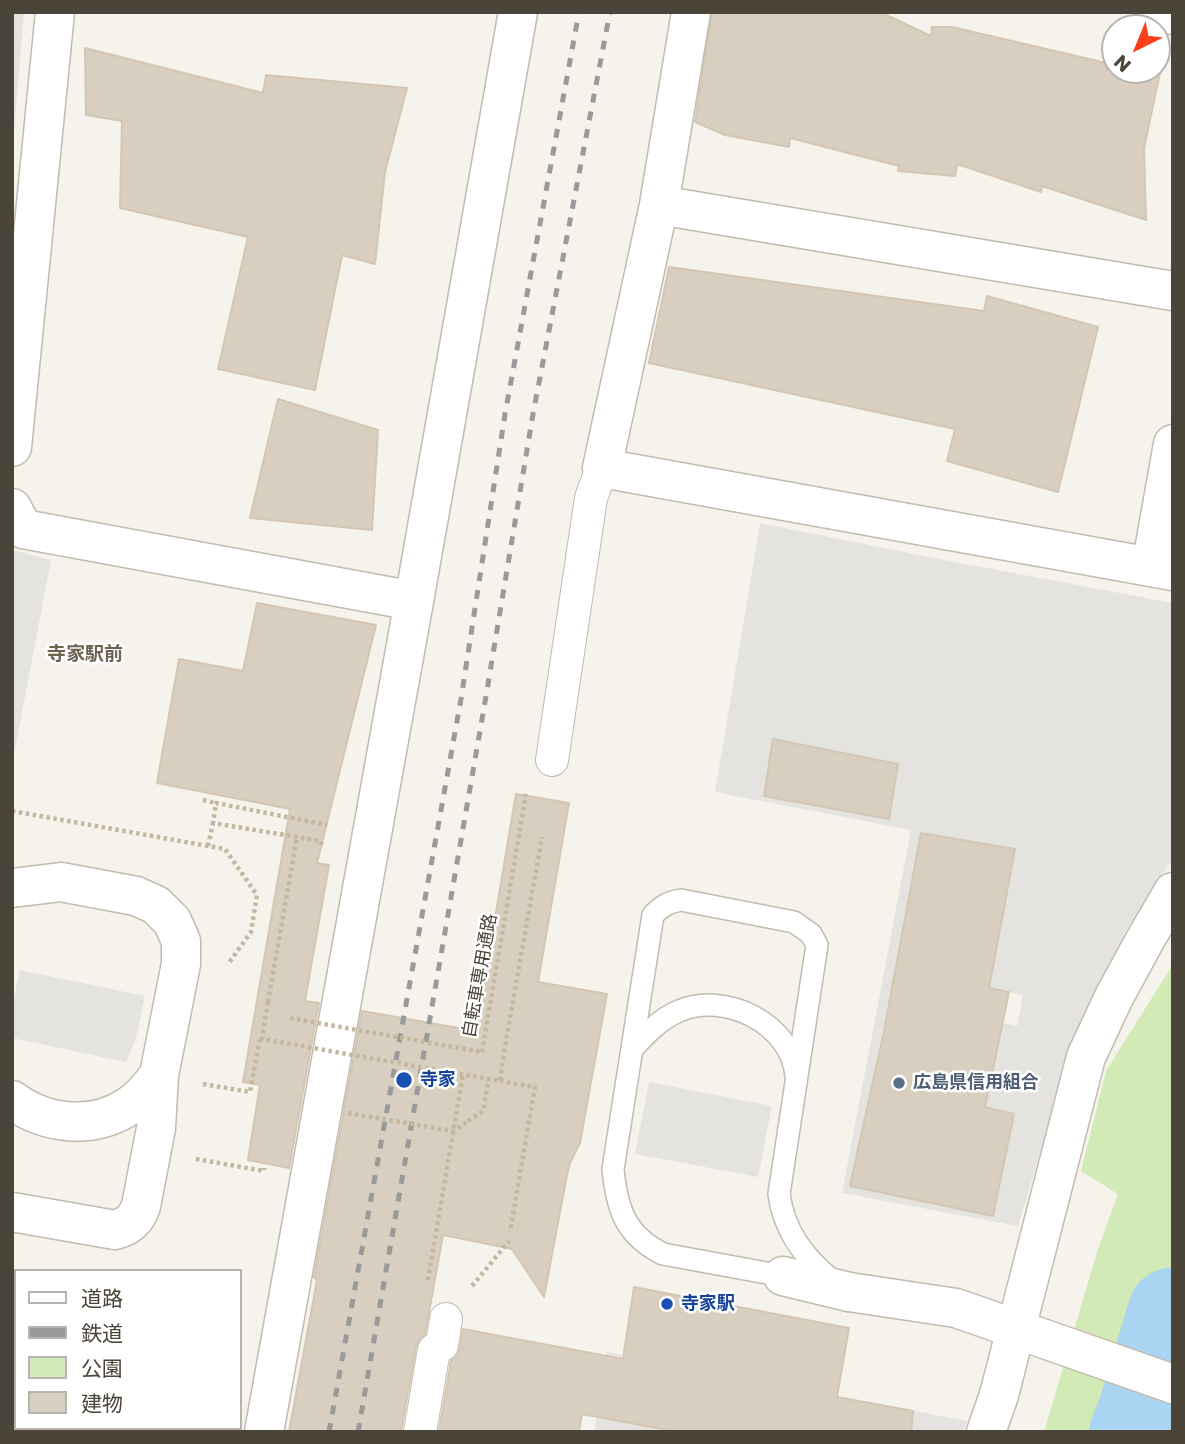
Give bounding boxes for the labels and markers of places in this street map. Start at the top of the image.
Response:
place label: 寺家 [420,1069,456,1091]
marker: 寺家 [394,1070,414,1090]
place label: 広島県信用組合 [913,1072,1039,1094]
marker: 広島県信用組合 [891,1075,907,1091]
place label: 寺家駅 [681,1293,735,1315]
marker: 寺家駅 [659,1296,675,1312]

